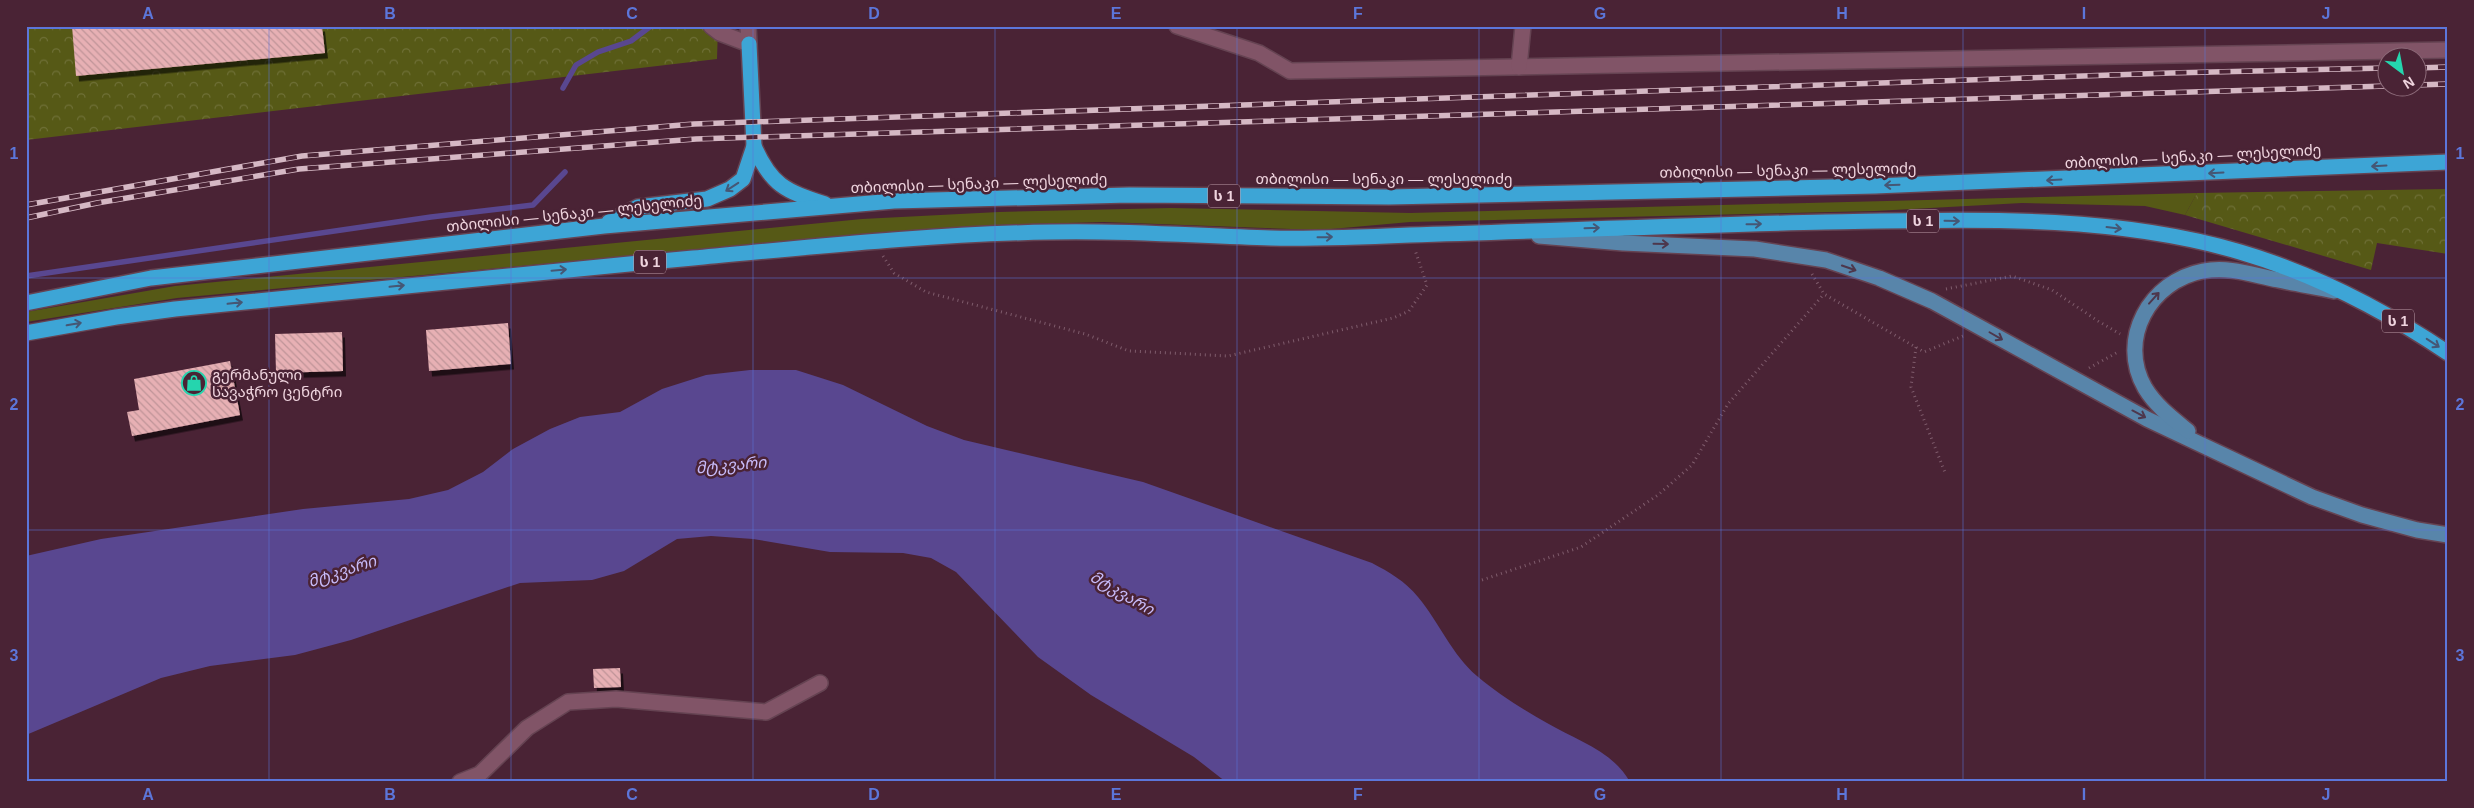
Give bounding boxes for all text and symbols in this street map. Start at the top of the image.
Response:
text: A [142,5,154,22]
text: B [384,5,396,22]
text: C [626,5,638,22]
text: D [868,5,880,22]
text: E [1111,5,1122,22]
text: F [1353,5,1363,22]
text: G [1594,5,1606,22]
text: H [1836,5,1848,22]
text: I [2082,5,2086,22]
text: J [2322,5,2330,22]
north arrow [2376,48,2426,98]
text: N [2400,74,2417,92]
street label: თბილისი — სენაკი — ლესელიძე [2064,141,2322,172]
text: 1 [10,145,19,162]
text: 1 [2456,145,2465,162]
street label: თბილისი — სენაკი — ლესელიძე [1659,159,1917,182]
one-way arrow [2371,161,2387,170]
one-way arrow [2209,168,2225,177]
street label: თბილისი — სენაკი — ლესელიძე [850,170,1108,197]
street label: თბილისი — სენაკი — ლესელიძე [1255,170,1513,188]
one-way arrow [2046,175,2062,184]
one-way arrow [1884,181,1900,190]
one-way arrow [725,182,739,192]
road number: ს 1 [1208,185,1240,208]
street label: თბილისი — სენაკი — ლესელიძე [445,191,703,236]
road number: ს 1 [1907,210,1939,232]
one-way arrow [1943,216,1959,226]
one-way arrow [1746,219,1762,228]
one-way arrow [1583,223,1599,232]
one-way arrow [2105,223,2121,233]
one-way arrow [1316,232,1333,242]
one-way arrow [1652,239,1669,249]
road number: ს 1 [634,250,666,274]
one-way arrow [1841,263,1857,273]
one-way arrow [550,265,566,275]
one-way arrow [389,281,405,291]
one-way arrow [2148,292,2160,305]
one-way arrow [227,298,243,308]
road number: ს 1 [2382,310,2414,332]
one-way arrow [66,319,82,329]
one-way arrow [1988,332,2003,342]
one-way arrow [2426,338,2440,348]
place label: გერმანული სავაჭრო ცენტრი [212,366,342,401]
shop icon: გერმანული სავაჭრო ცენტრი [181,370,207,396]
text: 2 [10,396,19,413]
text: 2 [2456,396,2465,413]
one-way arrow [2131,409,2146,419]
water label: მტკვარი [695,453,768,478]
water label: მტკვარი [306,552,379,591]
water label: მტკვარი [1087,568,1158,619]
text: 3 [10,647,19,664]
text: 3 [2456,647,2465,664]
text: A [142,786,154,803]
text: B [384,786,396,803]
text: C [626,786,638,803]
text: D [868,786,880,803]
text: E [1111,786,1122,803]
text: F [1353,786,1363,803]
text: G [1594,786,1606,803]
text: H [1836,786,1848,803]
text: I [2082,786,2086,803]
text: J [2322,786,2330,803]

